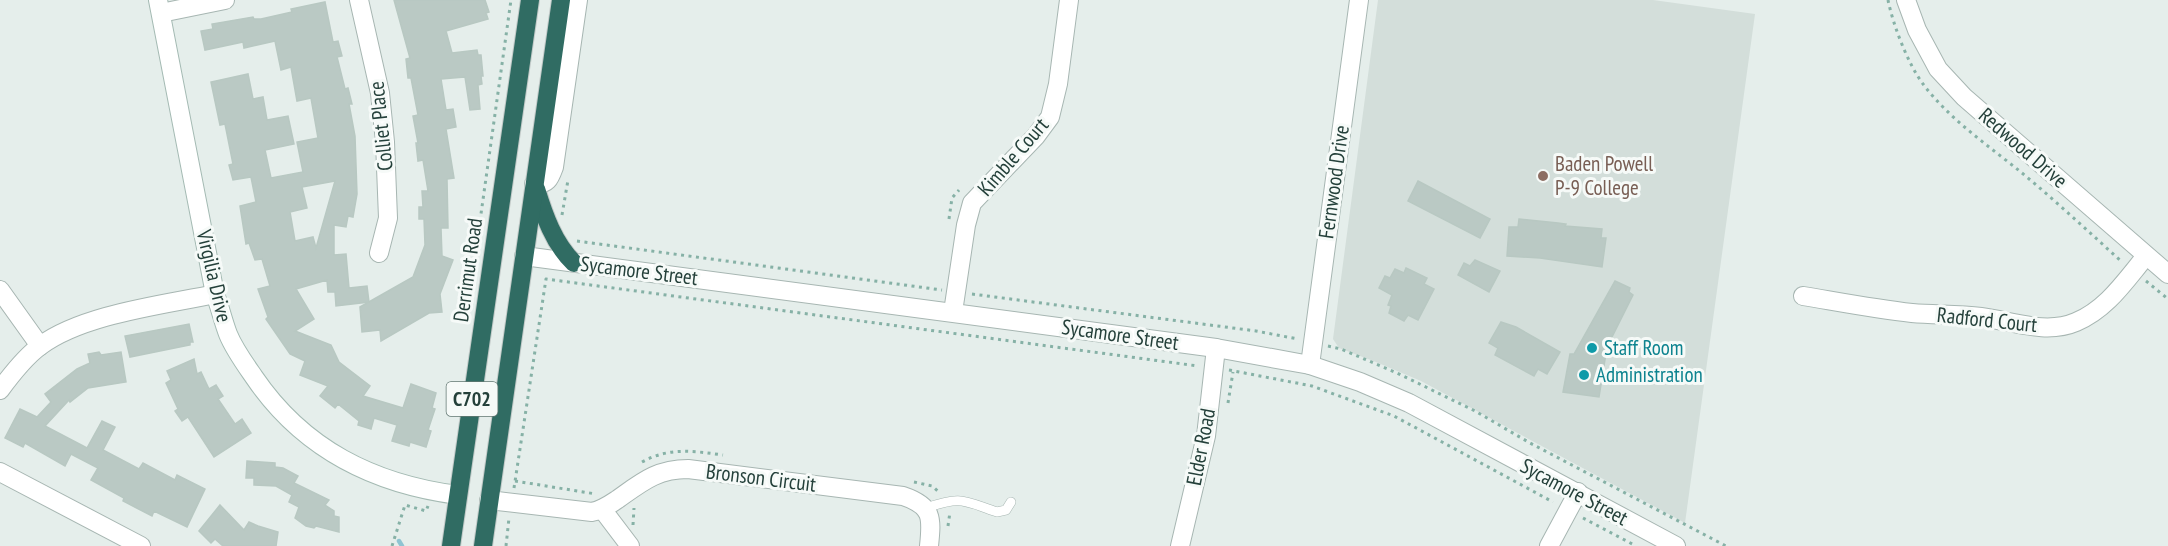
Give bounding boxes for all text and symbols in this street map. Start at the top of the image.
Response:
street label: Colliet Place [362,80,399,172]
street label: Redwood Drive [1973,102,2073,194]
street label: Kimble Court [971,112,1054,201]
street label: Fernwood Drive [1312,123,1355,240]
place label: Baden Powell P-9 College [1555,150,1653,201]
marker: Baden Powell P-9 College [1536,169,1550,183]
street label: Derrimut Road [447,216,488,324]
street label: Virgilia Drive [191,226,238,325]
street label: Sycamore Street [579,250,699,291]
street label: Radford Court [1936,301,2039,338]
street label: Sycamore Street [1060,313,1181,356]
place label: Staff Room [1604,334,1684,361]
marker: Staff Room [1585,341,1599,355]
place label: Administration [1596,361,1703,388]
marker: Administration [1577,368,1591,382]
road number: C702 [446,382,498,416]
street label: Elder Road [1180,406,1221,488]
street label: Sycamore Street [1516,452,1633,531]
street label: Bronson Circuit [705,457,818,498]

